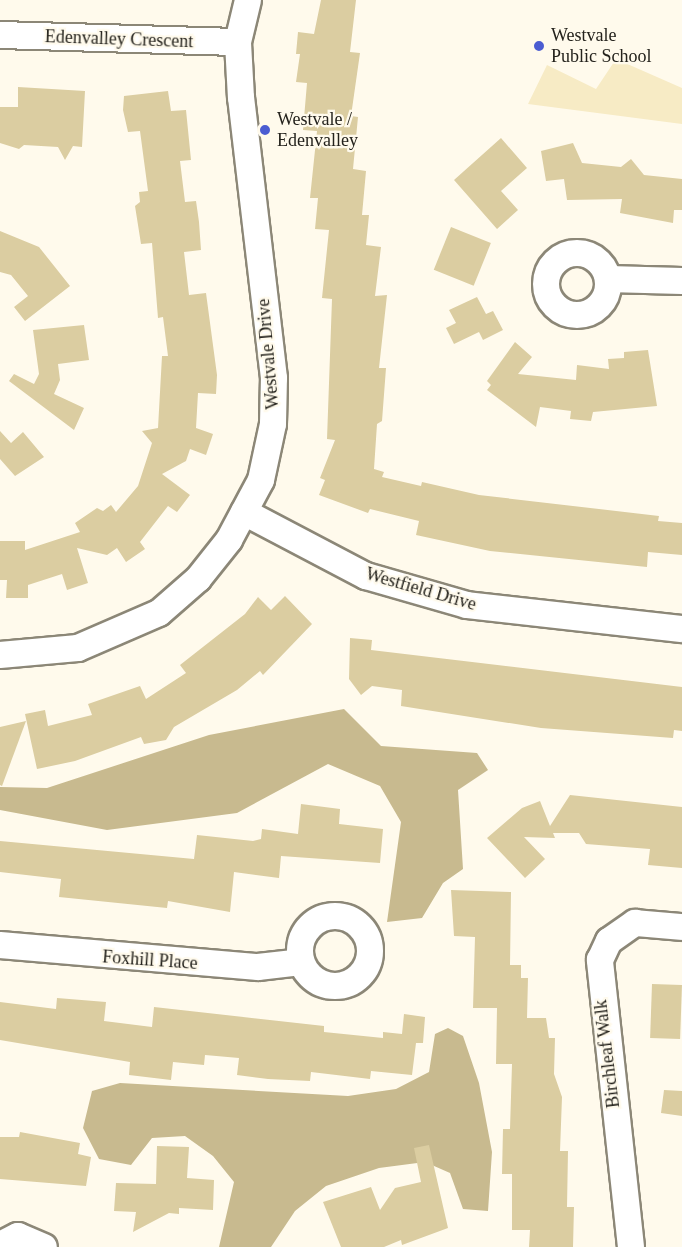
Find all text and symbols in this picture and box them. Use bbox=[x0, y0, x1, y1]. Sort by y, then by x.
place label: Westvale Public School bbox=[551, 25, 652, 68]
street label: Edenvalley Crescent bbox=[44, 26, 194, 52]
marker: Westvale Public School bbox=[532, 39, 546, 53]
place label: Westvale / Edenvalley bbox=[277, 109, 358, 152]
marker: Westvale / Edenvalley bbox=[258, 123, 272, 137]
street label: Westvale Drive bbox=[252, 298, 284, 410]
street label: Westfield Drive bbox=[363, 563, 479, 615]
street label: Foxhill Place bbox=[102, 946, 198, 974]
street label: Birchleaf Walk bbox=[590, 999, 624, 1109]

